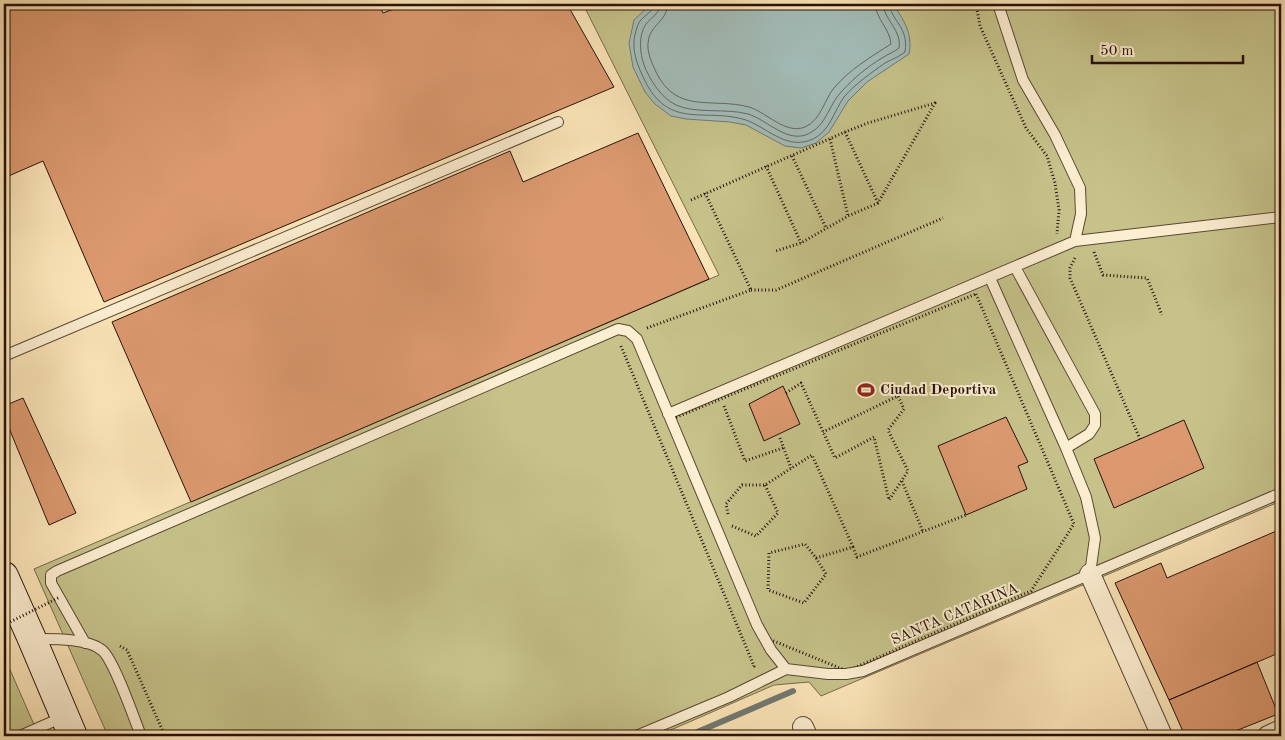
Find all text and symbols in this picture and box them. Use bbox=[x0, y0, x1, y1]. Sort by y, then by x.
scale bar bbox=[1092, 32, 1244, 64]
text: 50 m bbox=[1100, 44, 1134, 59]
sports icon: Ciudad Deportiva bbox=[856, 380, 876, 400]
place label: Ciudad Deportiva bbox=[880, 383, 997, 398]
street label: SANTA CATARINA bbox=[889, 581, 1021, 649]

